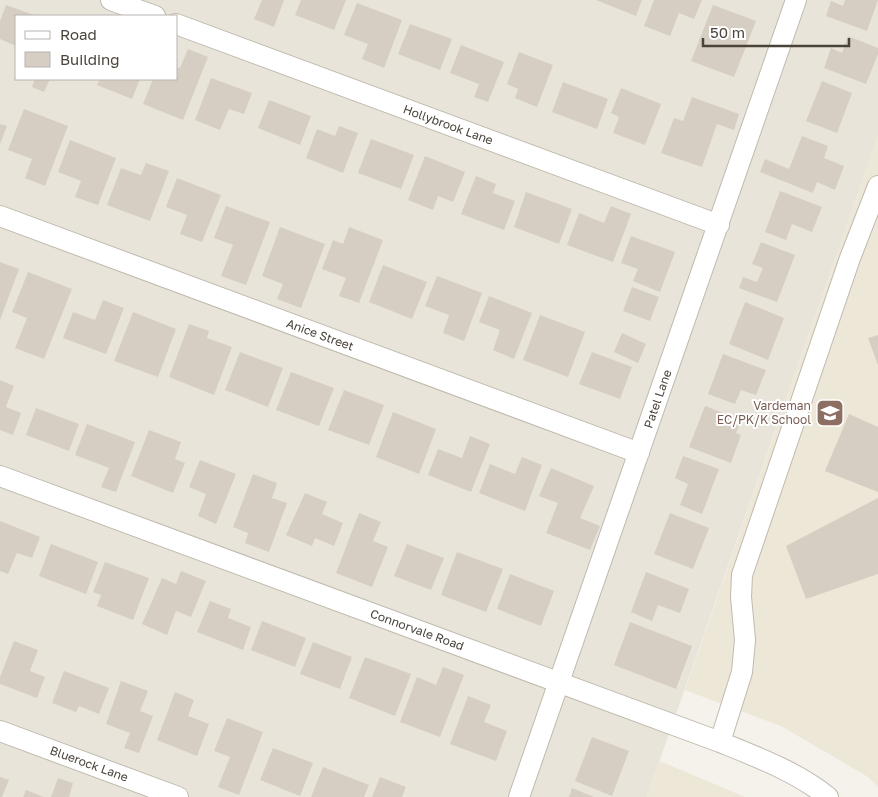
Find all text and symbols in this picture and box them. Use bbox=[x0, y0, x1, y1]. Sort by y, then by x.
legend bbox=[15, 15, 178, 80]
scale bar bbox=[703, 15, 849, 47]
text: 50 m bbox=[710, 23, 745, 41]
text: Road bbox=[60, 25, 97, 43]
text: Building bbox=[60, 50, 120, 68]
street label: Hollybrook Lane bbox=[401, 101, 495, 148]
street label: Anice Street bbox=[284, 315, 356, 354]
street label: Patel Lane bbox=[640, 367, 675, 430]
place label: Vardeman EC/PK/K School bbox=[717, 398, 811, 427]
school or university icon: Vardeman EC/PK/K School bbox=[815, 398, 845, 428]
street label: Connorvale Road bbox=[368, 606, 466, 653]
street label: Bluerock Lane bbox=[48, 742, 130, 785]

